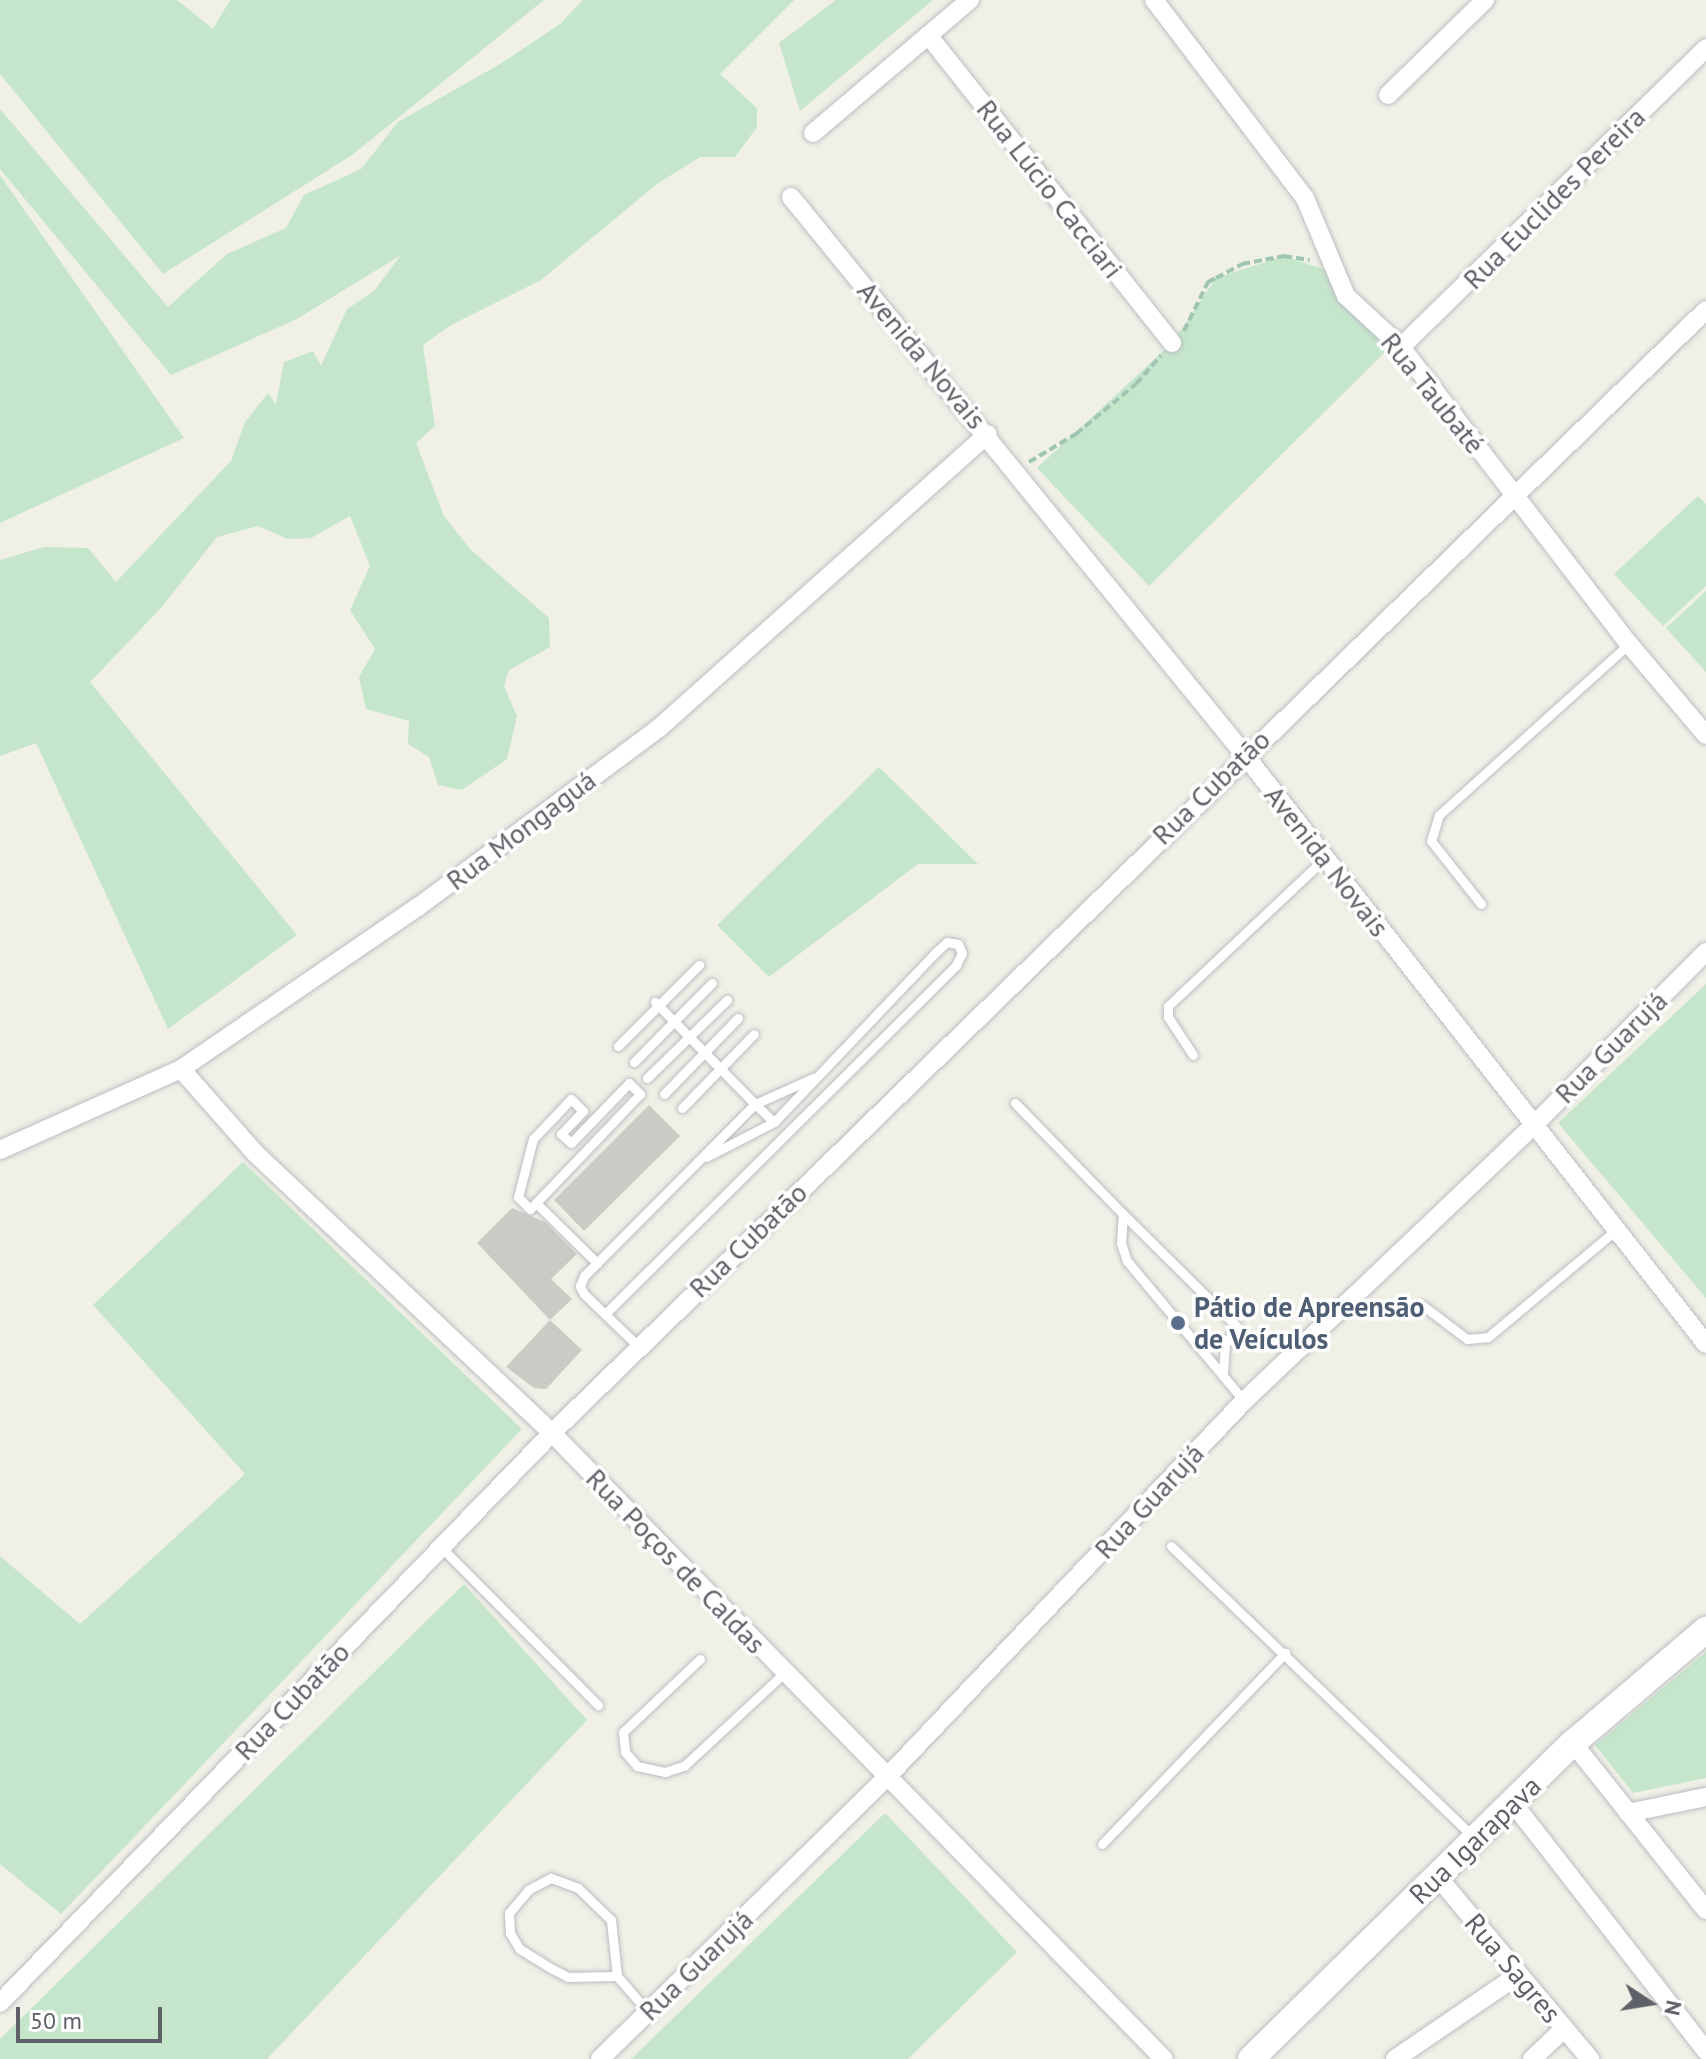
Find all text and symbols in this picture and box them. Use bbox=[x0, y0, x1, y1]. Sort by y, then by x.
street label: Rua Lúcio Cacciari bbox=[970, 93, 1130, 285]
street label: Rua Euclides Pereira bbox=[1456, 100, 1652, 296]
street label: Avenida Novais bbox=[851, 274, 993, 436]
street label: Rua Taubaté bbox=[1374, 325, 1492, 461]
street label: Rua Cubatão bbox=[1145, 723, 1277, 851]
street label: Rua Mongaguá bbox=[440, 763, 602, 897]
street label: Avenida Novais bbox=[1258, 779, 1396, 943]
street label: Rua Guarujá bbox=[1548, 984, 1674, 1110]
street label: Rua Cubatão bbox=[682, 1176, 814, 1304]
place label: Pátio de Apreensão de Veículos bbox=[1194, 1290, 1426, 1356]
marker: Pátio de Apreensão de Veículos bbox=[1169, 1314, 1187, 1332]
street label: Rua Guarujá bbox=[1087, 1437, 1211, 1565]
street label: Rua Poços de Caldas bbox=[579, 1462, 773, 1660]
street label: Rua Cubatão bbox=[228, 1635, 356, 1767]
street label: Rua Igarapava bbox=[1402, 1769, 1548, 1911]
street label: Rua Guarujá bbox=[632, 1903, 760, 2027]
street label: Rua Sagres bbox=[1458, 1907, 1568, 2029]
north arrow bbox=[1610, 1963, 1690, 2043]
scale bar bbox=[20, 1991, 166, 2041]
text: N bbox=[1658, 1998, 1689, 2018]
text: 50 m bbox=[30, 2005, 82, 2036]

